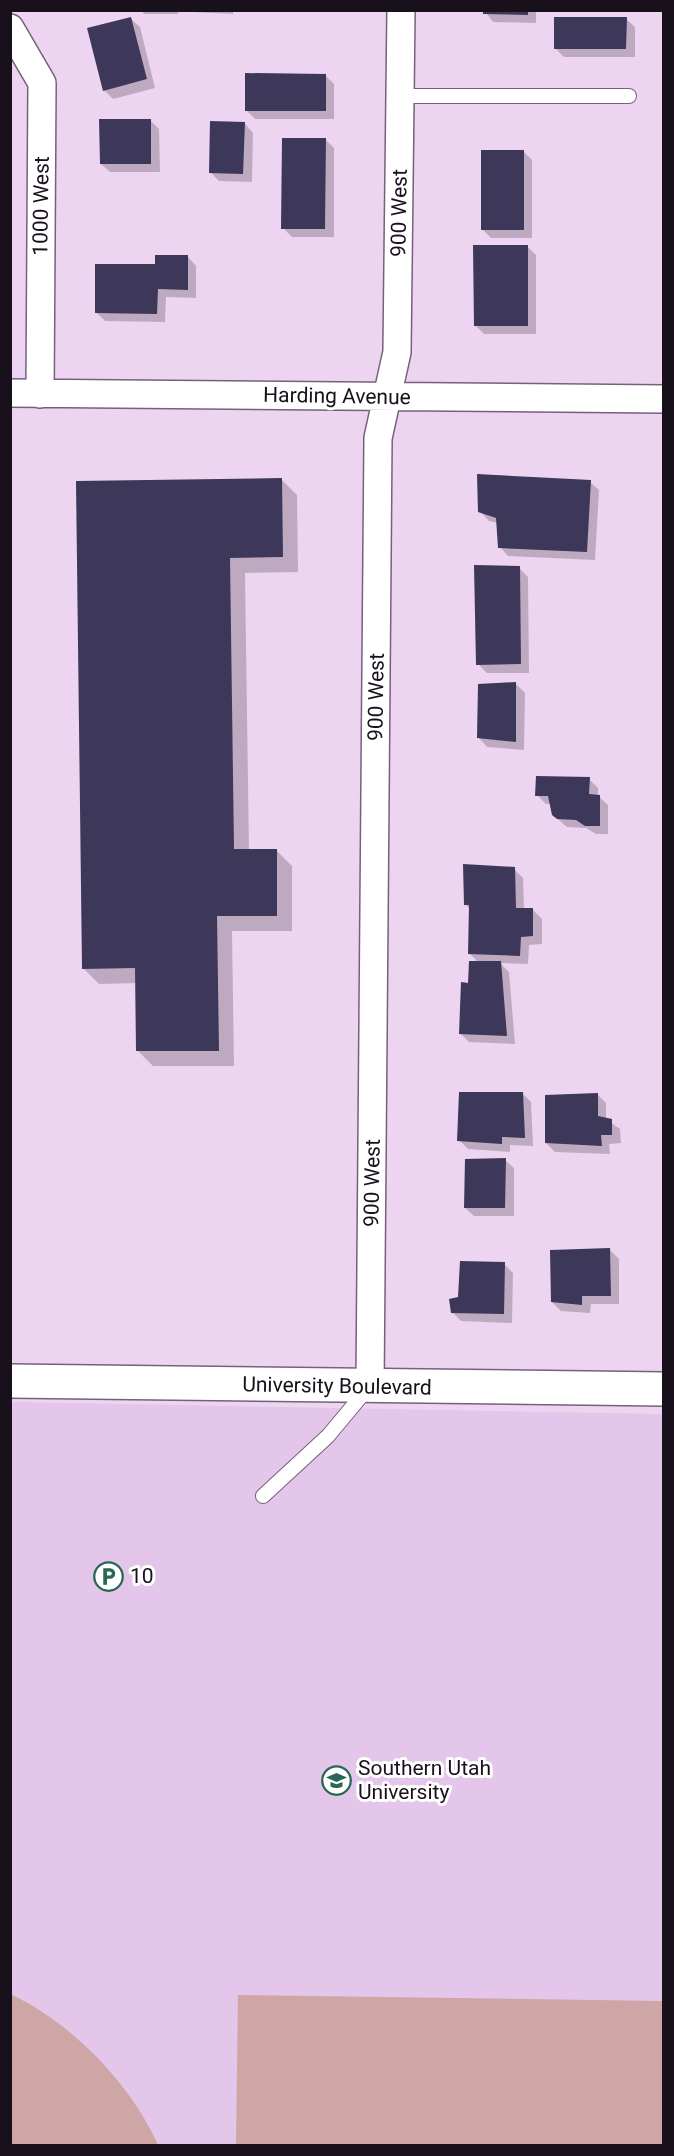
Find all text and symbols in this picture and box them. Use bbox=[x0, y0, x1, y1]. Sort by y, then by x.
street label: 1000 West bbox=[28, 156, 54, 256]
street label: 900 West bbox=[386, 169, 412, 257]
street label: Harding Avenue bbox=[263, 383, 411, 409]
street label: 900 West bbox=[363, 653, 389, 741]
street label: 900 West bbox=[359, 1139, 385, 1227]
street label: University Boulevard bbox=[242, 1372, 432, 1400]
parking icon: 10 bbox=[93, 1560, 125, 1592]
place label: 10 bbox=[130, 1564, 154, 1588]
place label: Southern Utah University bbox=[358, 1756, 491, 1804]
school or university icon: Southern Utah University bbox=[321, 1764, 353, 1796]

